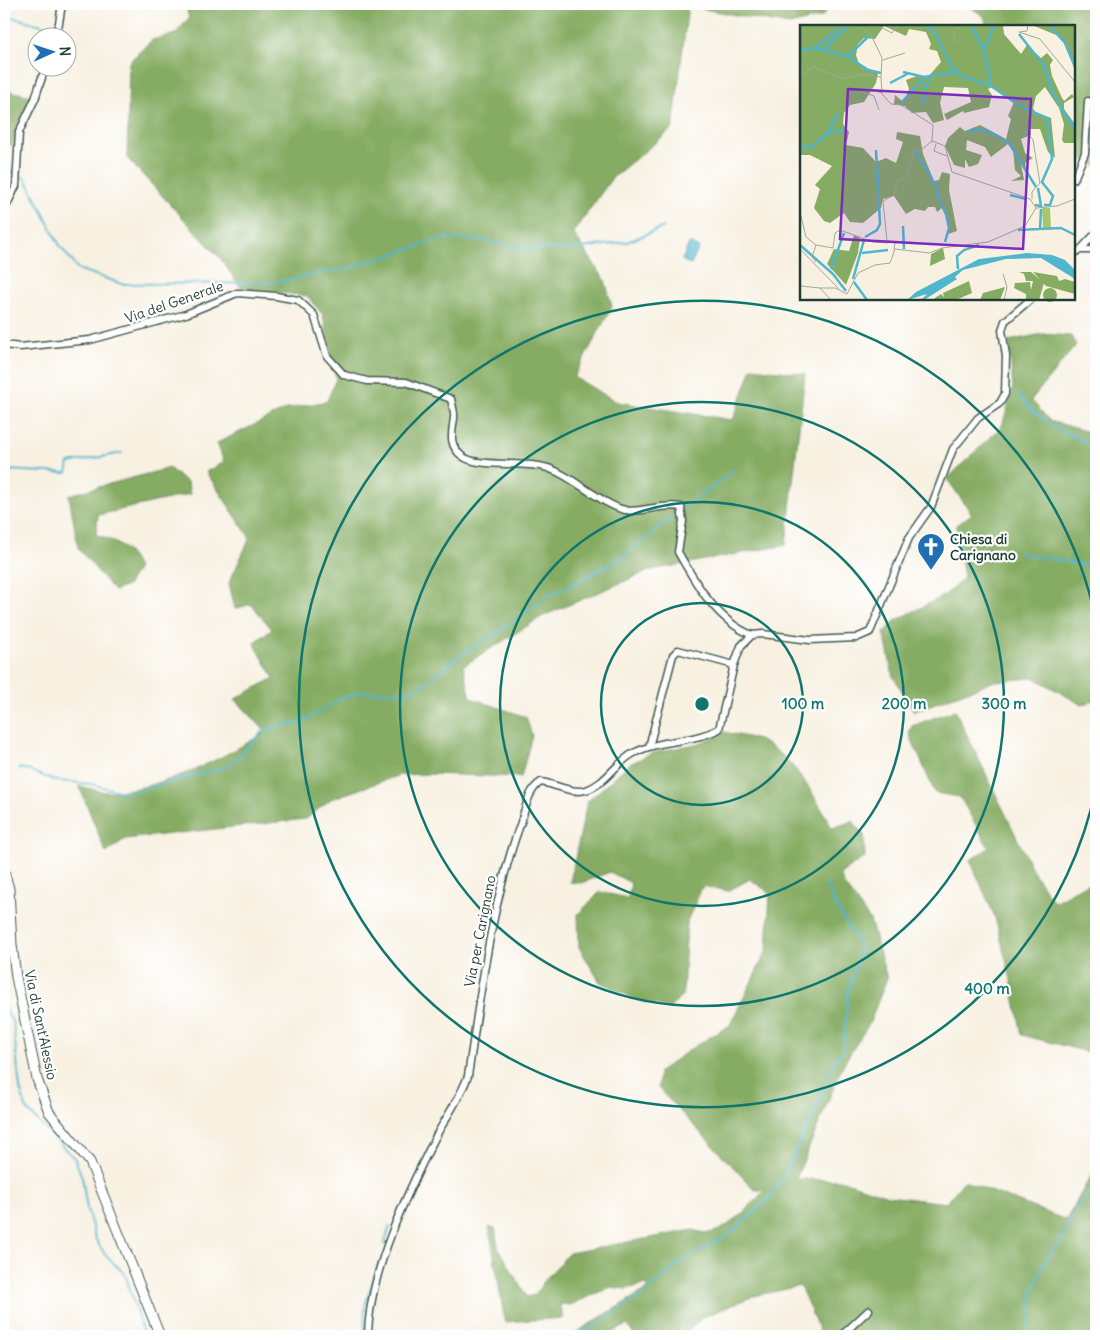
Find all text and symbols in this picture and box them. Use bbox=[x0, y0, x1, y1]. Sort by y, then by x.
inset map bbox=[800, 25, 1075, 300]
north arrow bbox=[28, 28, 78, 78]
text: N bbox=[56, 46, 74, 57]
street label: Via del Generale bbox=[122, 277, 226, 327]
place label: Chiesa di Carignano bbox=[950, 530, 1016, 564]
church icon: Chiesa di Carignano bbox=[916, 532, 946, 571]
text: 100 m bbox=[782, 694, 824, 713]
text: 200 m bbox=[882, 694, 926, 713]
text: 300 m bbox=[982, 694, 1027, 713]
centre of rings bbox=[693, 695, 711, 713]
street label: Via per Carignano bbox=[460, 873, 500, 988]
street label: Via di Sant'Alessio bbox=[21, 968, 61, 1082]
text: 400 m bbox=[964, 979, 1010, 998]

